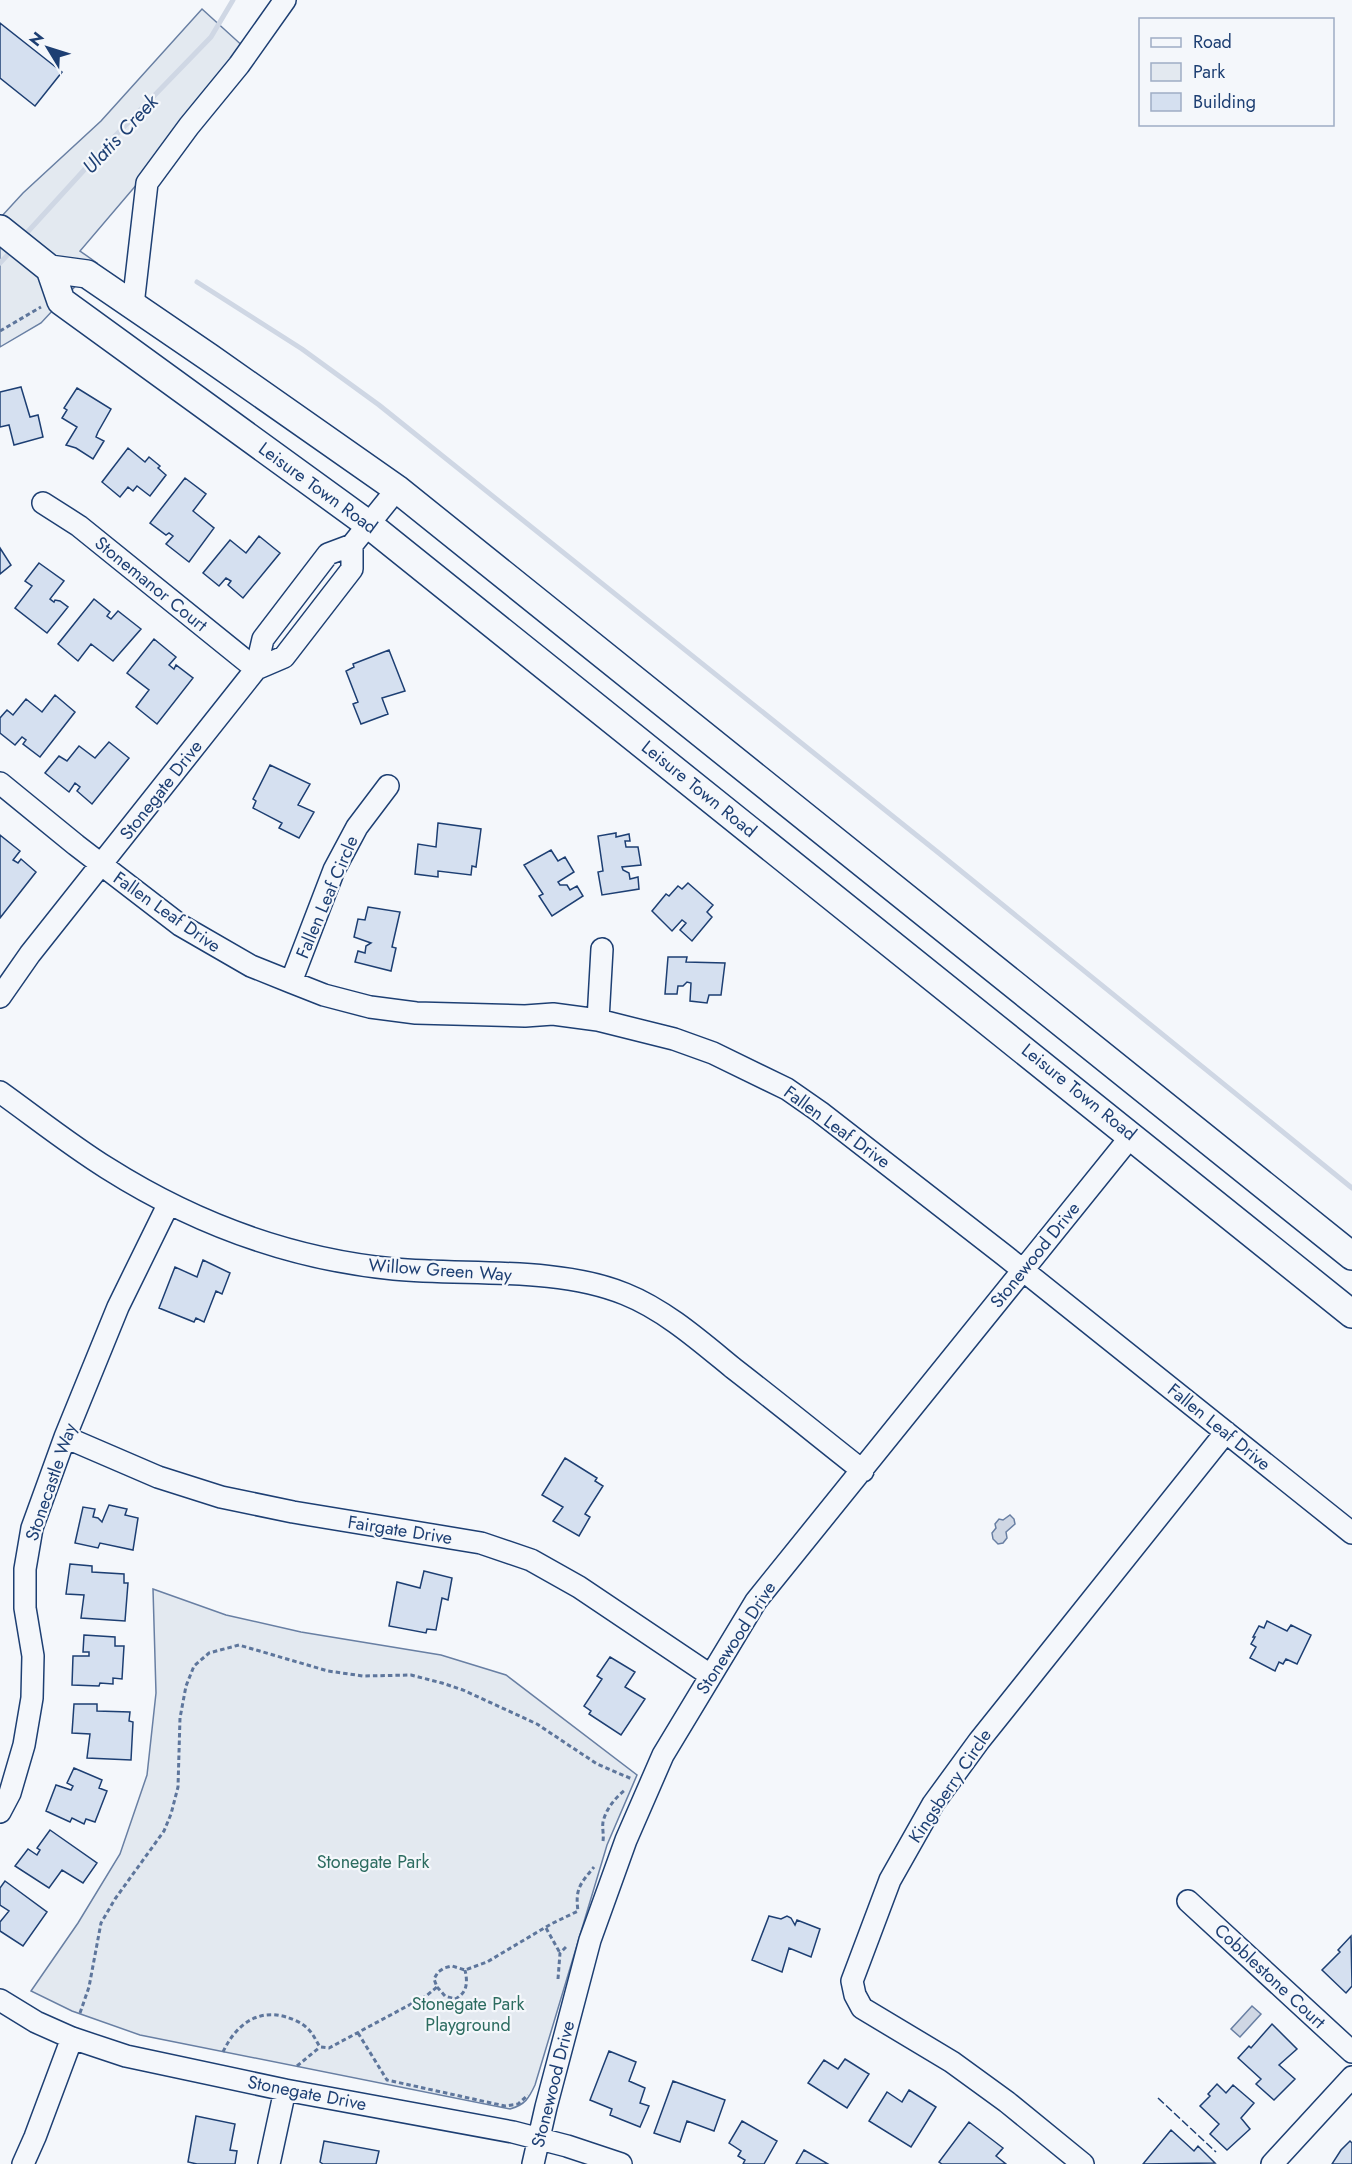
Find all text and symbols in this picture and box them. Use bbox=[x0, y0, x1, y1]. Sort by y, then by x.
north arrow bbox=[18, 18, 78, 78]
legend bbox=[1139, 18, 1334, 126]
text: N bbox=[24, 27, 50, 51]
text: Road bbox=[1193, 29, 1232, 55]
text: Park bbox=[1193, 59, 1225, 85]
water label: Ulatis Creek bbox=[76, 87, 166, 181]
text: Building bbox=[1193, 89, 1256, 115]
street label: Leisure Town Road bbox=[253, 436, 383, 540]
street label: Stonemanor Court bbox=[89, 530, 213, 638]
street label: Stonegate Drive bbox=[114, 734, 208, 846]
street label: Leisure Town Road bbox=[636, 734, 762, 844]
street label: Fallen Leaf Circle bbox=[289, 832, 365, 962]
street label: Fallen Leaf Drive bbox=[108, 865, 226, 959]
street label: Leisure Town Road bbox=[1016, 1037, 1142, 1147]
street label: Fallen Leaf Drive bbox=[778, 1079, 896, 1175]
street label: Stonewood Drive bbox=[984, 1196, 1086, 1314]
street label: Willow Green Way bbox=[367, 1252, 513, 1288]
street label: Fallen Leaf Drive bbox=[1162, 1377, 1276, 1477]
street label: Stonecastle Way bbox=[19, 1420, 83, 1544]
street label: Fairgate Drive bbox=[346, 1509, 454, 1551]
street label: Stonewood Drive bbox=[690, 1577, 782, 1699]
street label: Kingsberry Circle bbox=[902, 1724, 998, 1848]
park label: Stonegate Park bbox=[317, 1849, 429, 1875]
street label: Cobblestone Court bbox=[1209, 1917, 1332, 2035]
park label: Stonegate Park Playground bbox=[412, 1991, 524, 2038]
street label: Stonewood Drive bbox=[525, 2018, 581, 2150]
street label: Stonegate Drive bbox=[245, 2069, 369, 2117]

